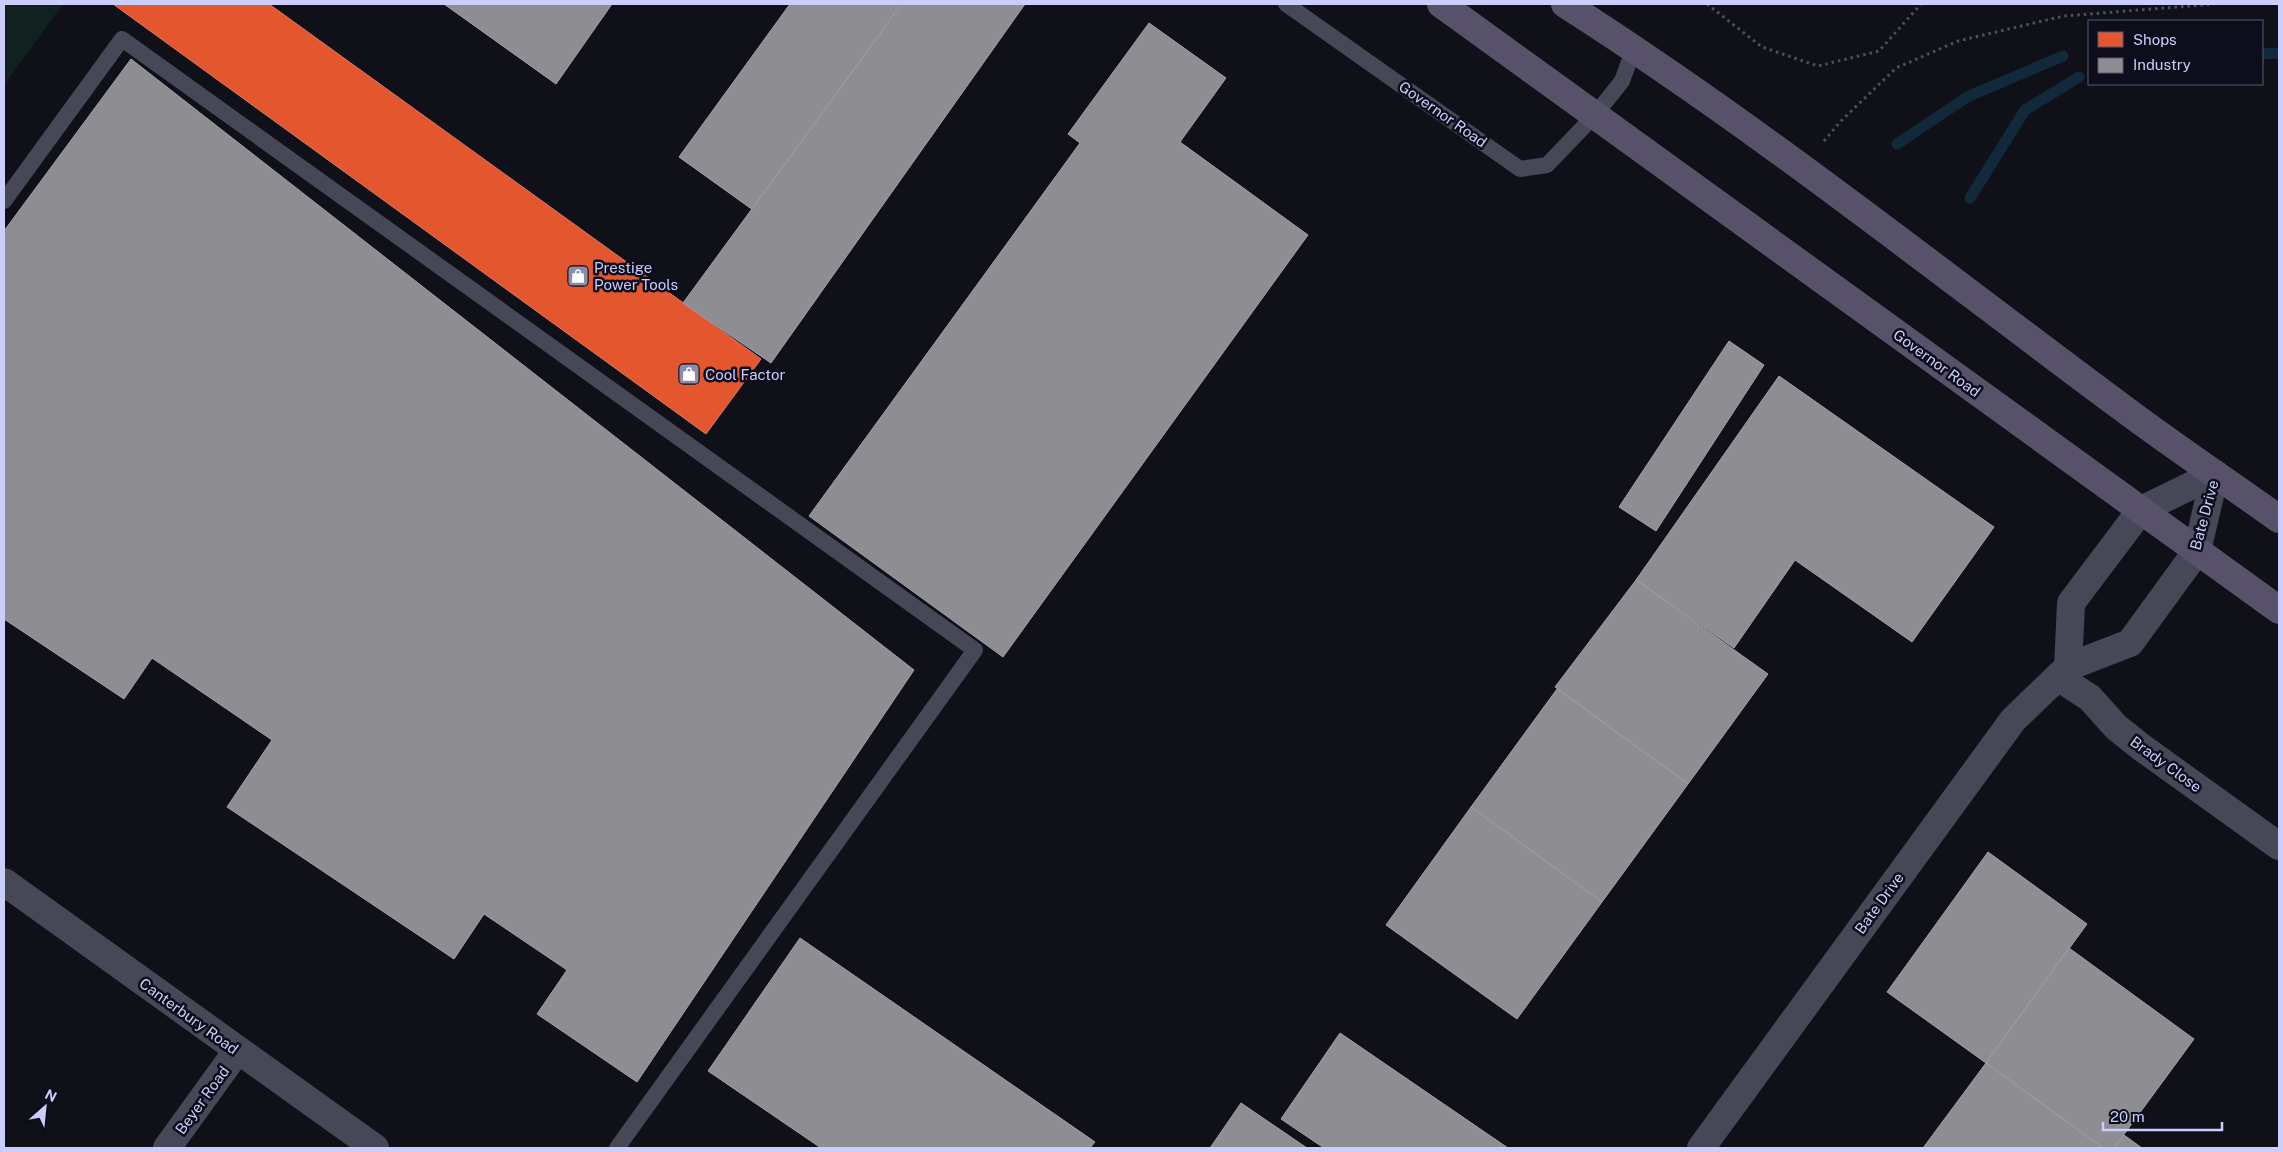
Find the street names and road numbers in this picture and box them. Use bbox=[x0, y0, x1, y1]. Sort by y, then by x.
street label: Governor Road bbox=[1396, 77, 1490, 151]
street label: Governor Road bbox=[1890, 326, 1984, 400]
street label: Bate Drive bbox=[2187, 478, 2221, 552]
street label: Brady Close bbox=[2127, 733, 2205, 795]
street label: Bate Drive bbox=[1851, 869, 1907, 937]
street label: Canterbury Road bbox=[136, 975, 242, 1057]
street label: Beyer Road bbox=[172, 1063, 232, 1137]

